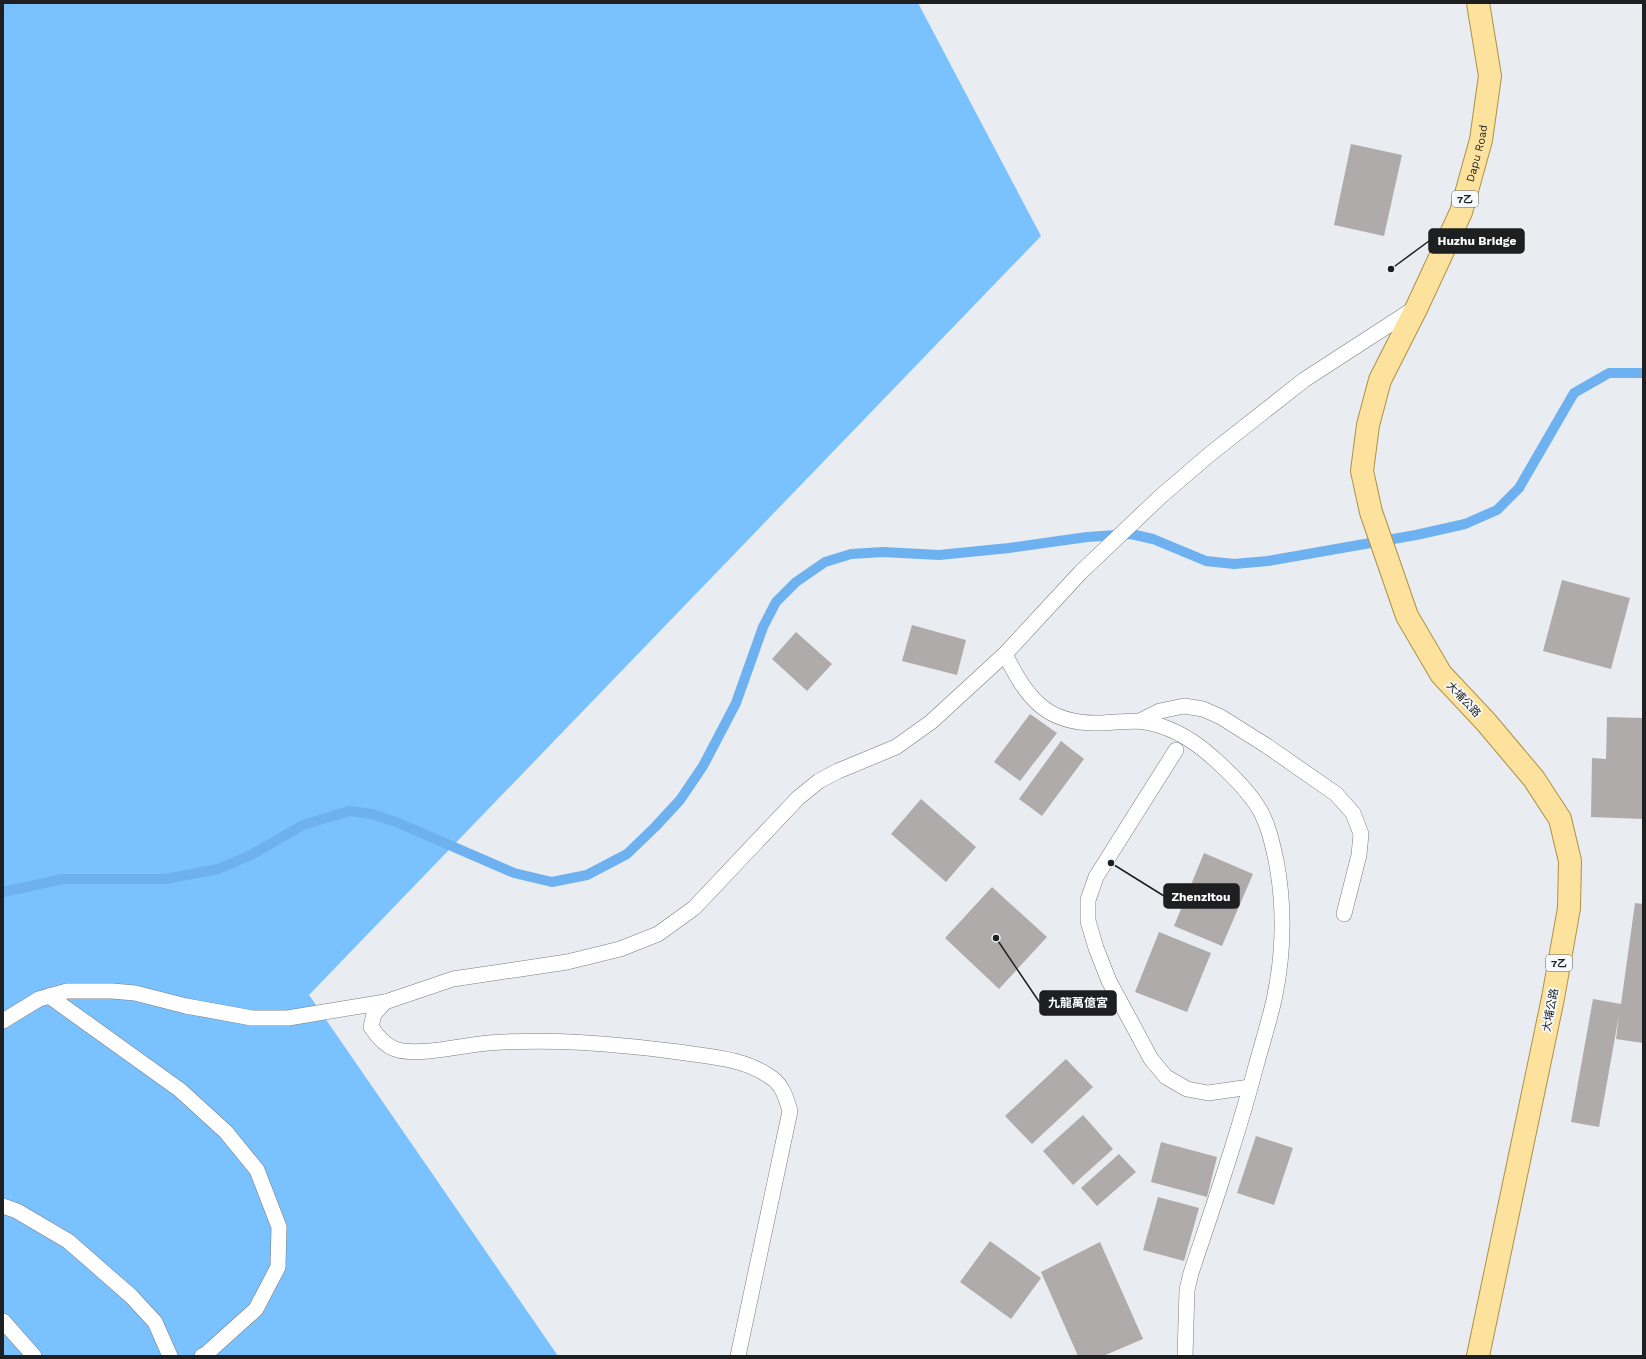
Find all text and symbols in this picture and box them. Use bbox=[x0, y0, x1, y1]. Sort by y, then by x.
street label: Dapu Road bbox=[1464, 124, 1490, 183]
road number: 7乙 bbox=[1452, 191, 1478, 207]
callout: Huzhu Bridge bbox=[1429, 229, 1524, 253]
text: Huzhu Bridge bbox=[1438, 234, 1516, 248]
street label: 大埔公路 bbox=[1444, 679, 1483, 720]
callout: Zhenzitou bbox=[1164, 884, 1239, 908]
text: Zhenzitou bbox=[1172, 890, 1230, 904]
road number: 7乙 bbox=[1546, 955, 1572, 971]
street label: 大埔公路 bbox=[1540, 987, 1561, 1033]
callout: 九龍萬億宮 bbox=[1040, 991, 1116, 1015]
text: 九龍萬億宮 bbox=[1048, 996, 1108, 1010]

